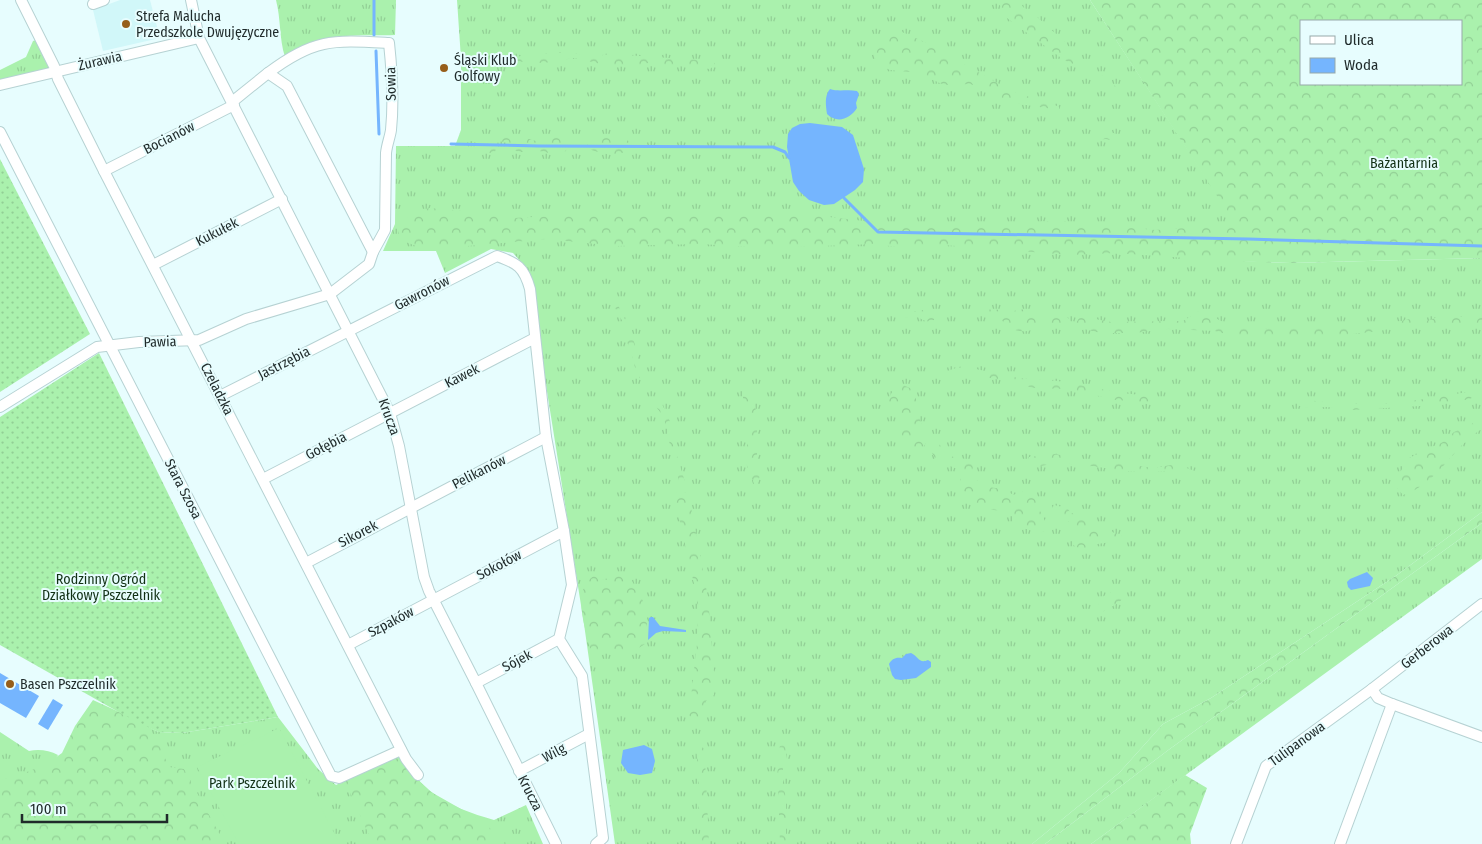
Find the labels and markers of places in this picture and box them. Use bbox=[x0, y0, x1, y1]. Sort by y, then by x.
place label: Strefa Malucha Przedszkole Dwujęzyczne bbox=[136, 8, 279, 41]
marker: Strefa Malucha Przedszkole Dwujęzyczne bbox=[120, 18, 132, 30]
place label: Śląski Klub Golfowy bbox=[454, 51, 517, 85]
marker: Śląski Klub Golfowy bbox=[438, 62, 450, 74]
place label: Basen Pszczelnik bbox=[20, 676, 116, 693]
marker: Basen Pszczelnik bbox=[4, 678, 16, 690]

